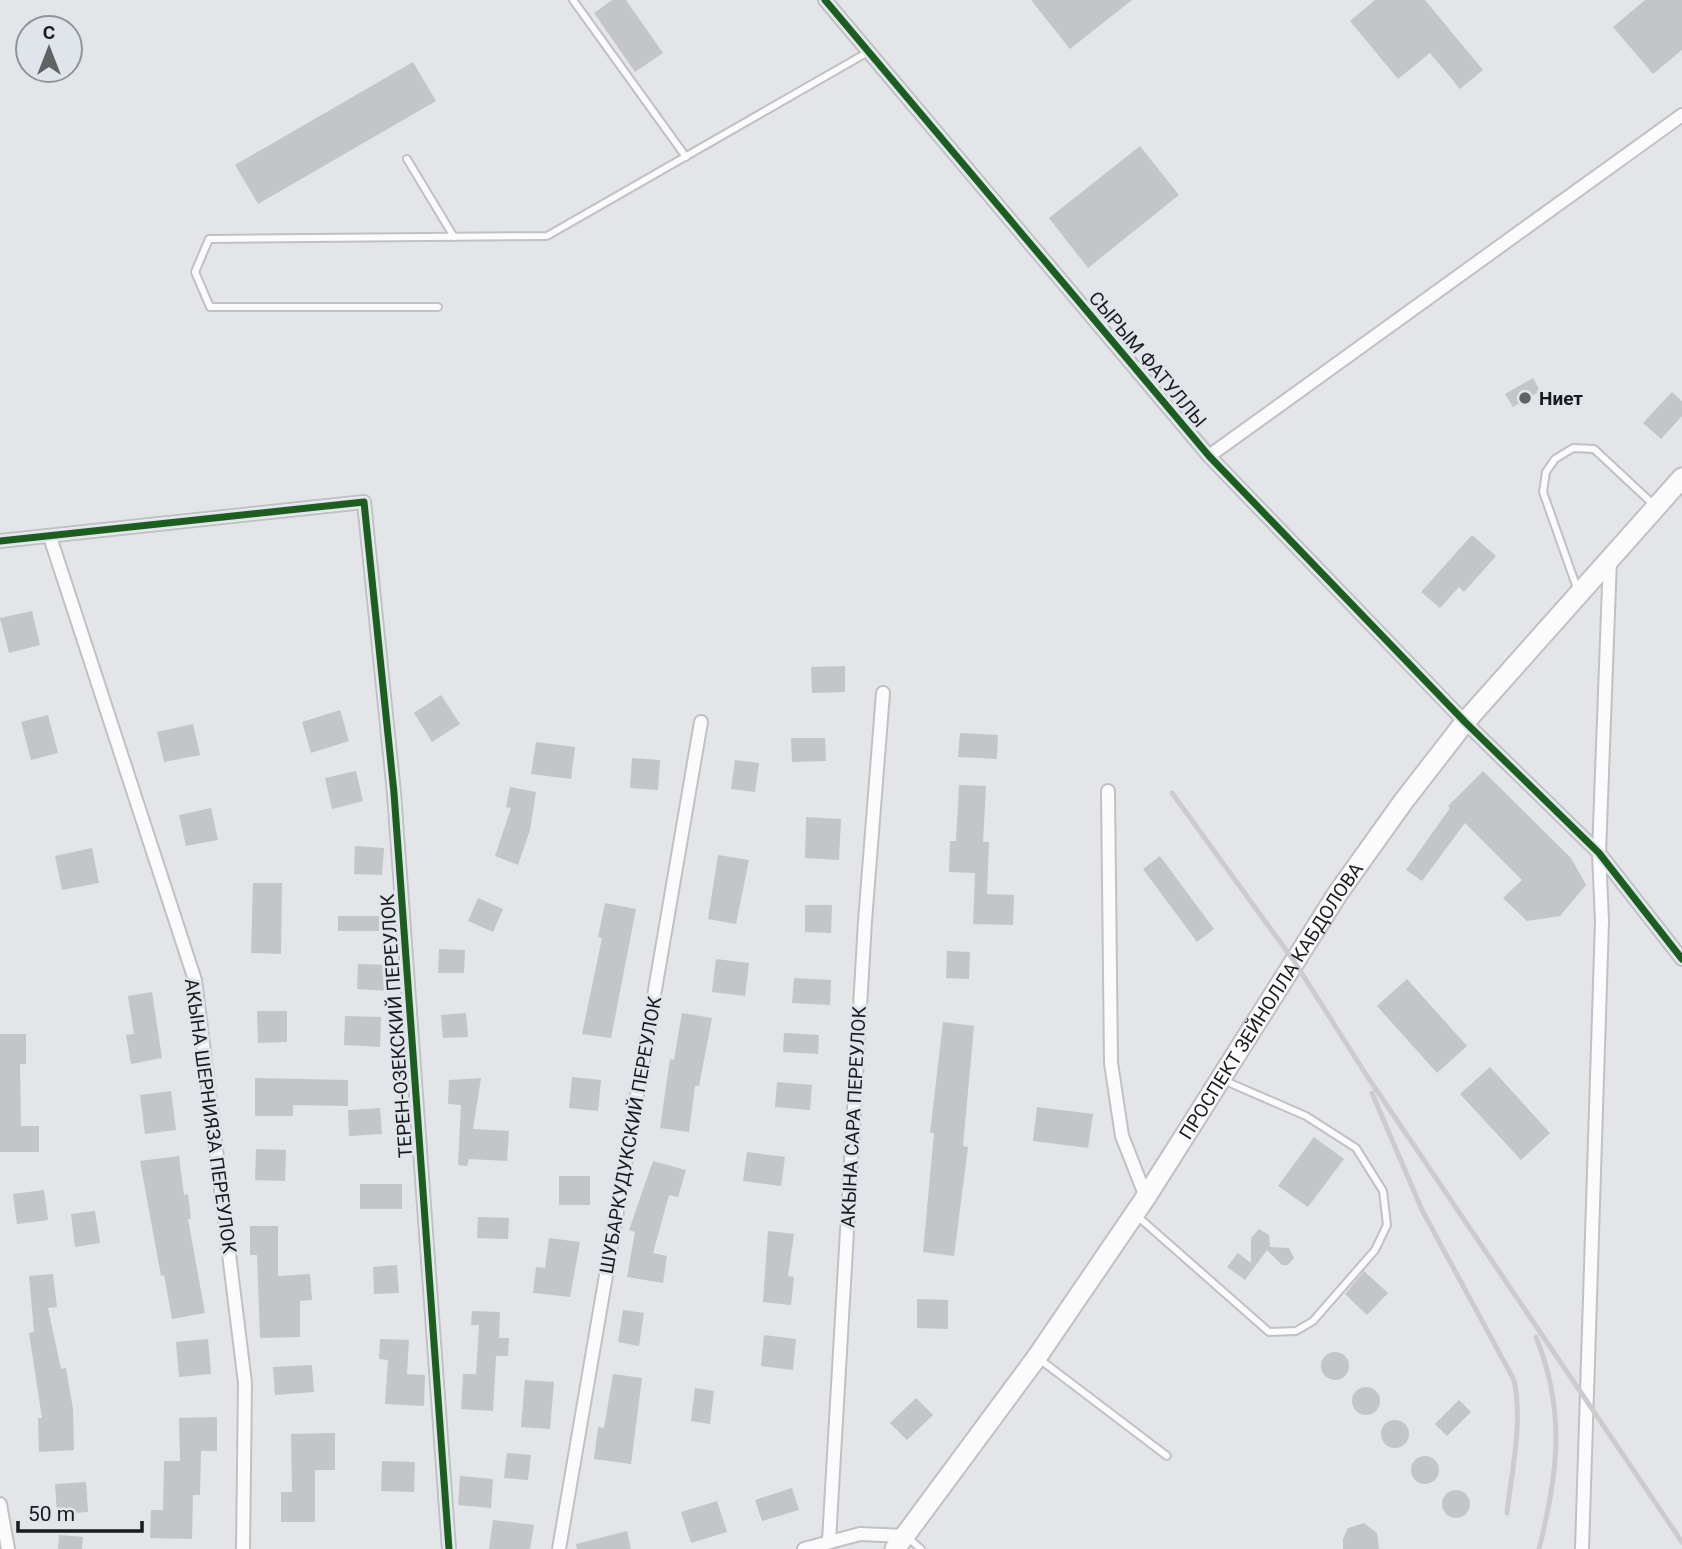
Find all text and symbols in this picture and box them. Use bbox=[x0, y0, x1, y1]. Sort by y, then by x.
north arrow bbox=[14, 14, 84, 84]
text: С bbox=[43, 21, 55, 44]
street label: СЫРЫМ ФАТУЛЛЫ bbox=[1084, 287, 1211, 432]
place label: Ниет bbox=[1539, 387, 1583, 410]
marker: Ниет bbox=[1517, 390, 1533, 406]
street label: ПРОСПЕКТ ЗЕЙНОЛЛА КАБДОЛОВА bbox=[1174, 858, 1368, 1144]
street label: ТЕРЕН-ОЗЕКСКИЙ ПЕРЕУЛОК bbox=[376, 892, 417, 1159]
street label: АКЫНА ШЕРНИЯЗА ПЕРЕУЛОК bbox=[180, 977, 241, 1256]
street label: ШУБАРКУДУКСКИЙ ПЕРЕУЛОК bbox=[595, 994, 666, 1276]
street label: АКЫНА САРА ПЕРЕУЛОК bbox=[836, 1005, 871, 1228]
scale bar bbox=[18, 1490, 142, 1534]
text: 50 m bbox=[28, 1502, 75, 1526]

